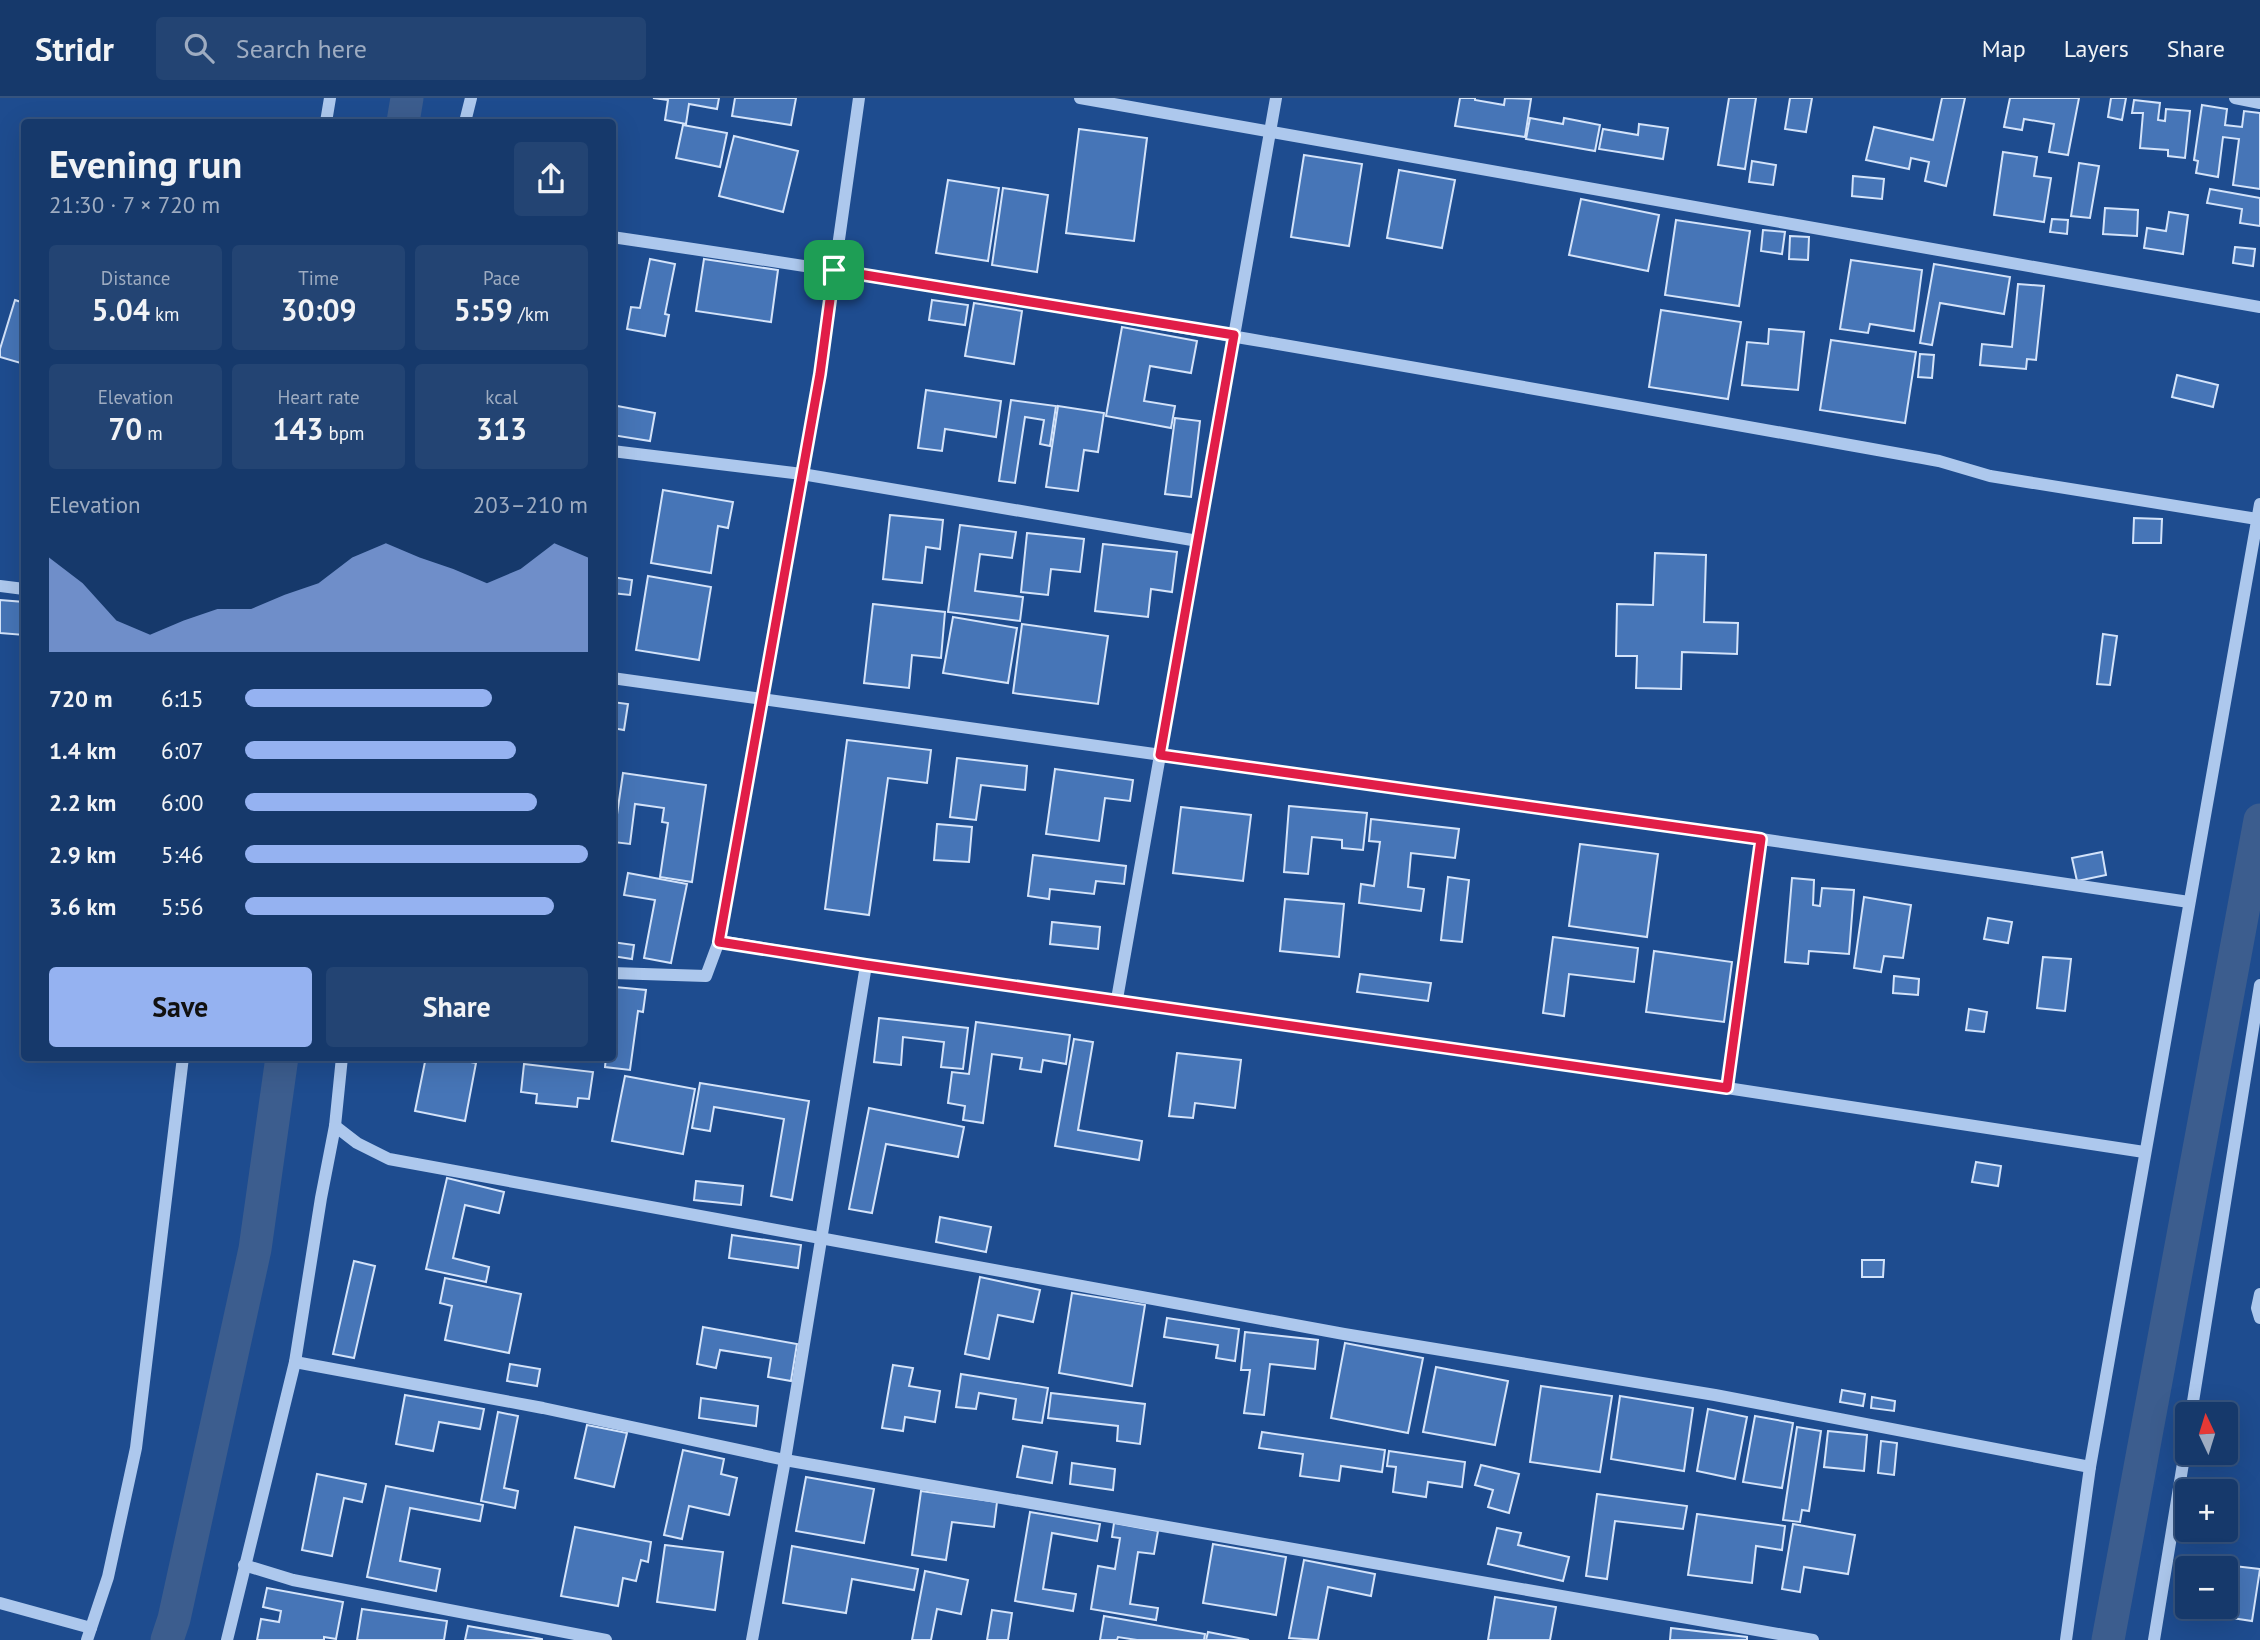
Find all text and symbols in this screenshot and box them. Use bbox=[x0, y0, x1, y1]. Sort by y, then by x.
search box bbox=[156, 17, 646, 80]
text: Stridr bbox=[35, 27, 114, 70]
icon: search bbox=[180, 29, 218, 67]
text: Search here bbox=[236, 32, 367, 65]
text: Map bbox=[1982, 33, 2026, 64]
text: Layers bbox=[2064, 33, 2129, 64]
text: Share bbox=[2167, 33, 2225, 64]
text: Evening run bbox=[49, 139, 242, 188]
button: share bbox=[514, 142, 588, 216]
text: 21:30 · 7 × 720 m bbox=[49, 190, 220, 219]
pin bbox=[804, 240, 864, 300]
icon: arrive bbox=[815, 251, 853, 289]
text: Distance bbox=[101, 266, 170, 290]
text: Time bbox=[298, 266, 339, 290]
text: Pace bbox=[483, 266, 520, 290]
text: 5.04 bbox=[91, 290, 150, 329]
text: 30:09 bbox=[280, 290, 357, 329]
text: 5:59 bbox=[454, 290, 513, 329]
text: km bbox=[150, 302, 180, 326]
text: /km bbox=[513, 302, 549, 326]
text: Elevation bbox=[98, 385, 173, 409]
text: Heart rate bbox=[277, 385, 360, 409]
text: kcal bbox=[485, 385, 518, 409]
text: 70 bbox=[108, 409, 142, 448]
text: 143 bbox=[272, 409, 323, 448]
text: 313 bbox=[476, 409, 527, 448]
text: m bbox=[142, 421, 163, 445]
text: bpm bbox=[323, 421, 365, 445]
text: Elevation bbox=[49, 490, 141, 519]
text: 203–210 m bbox=[473, 490, 588, 519]
text: 720 m bbox=[49, 684, 112, 713]
text: 6:15 bbox=[161, 684, 204, 713]
text: 1.4 km bbox=[49, 736, 116, 765]
text: 6:07 bbox=[161, 736, 204, 765]
text: 2.2 km bbox=[49, 788, 116, 817]
text: 6:00 bbox=[161, 788, 204, 817]
text: 2.9 km bbox=[49, 840, 116, 869]
text: 5:46 bbox=[161, 840, 204, 869]
text: 3.6 km bbox=[49, 892, 116, 921]
text: 5:56 bbox=[161, 892, 204, 921]
button: Save bbox=[49, 967, 312, 1047]
button: Share bbox=[326, 967, 588, 1047]
north arrow bbox=[2175, 1402, 2238, 1465]
map controls bbox=[2175, 1402, 2238, 1619]
button: + bbox=[2175, 1479, 2238, 1542]
button: − bbox=[2175, 1556, 2238, 1619]

